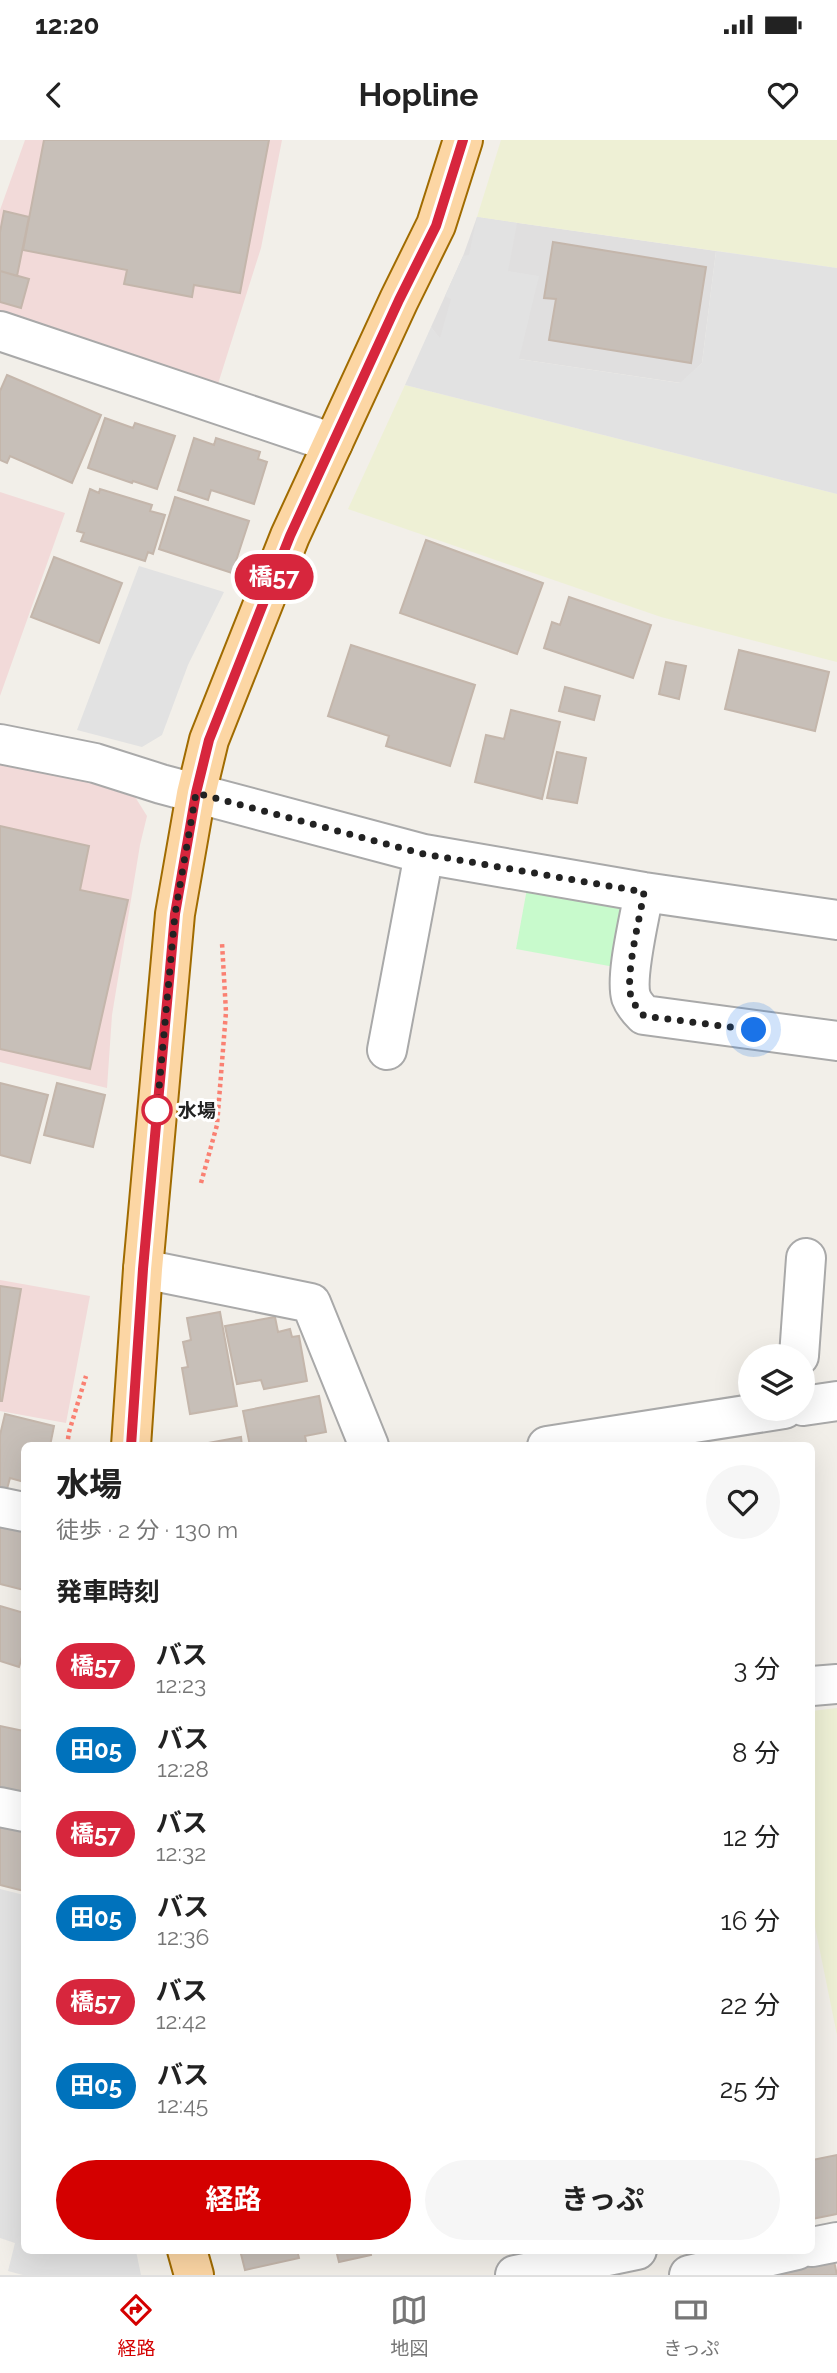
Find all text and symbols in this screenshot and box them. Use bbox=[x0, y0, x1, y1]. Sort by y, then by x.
text: 12:20 bbox=[35, 10, 100, 40]
icon: back bbox=[35, 76, 73, 114]
text: Hopline bbox=[358, 76, 479, 113]
icon: heart bbox=[764, 76, 802, 114]
line badge: 橋57 bbox=[234, 554, 314, 600]
text: 橋57 bbox=[249, 562, 299, 591]
your location bbox=[736, 1012, 771, 1047]
marker: 水場 bbox=[142, 1095, 172, 1125]
place label: 水場 bbox=[178, 1099, 216, 1121]
map controls bbox=[738, 1344, 815, 1421]
button: layers bbox=[738, 1344, 815, 1421]
text: 水場 bbox=[56, 1465, 122, 1504]
button: heart bbox=[706, 1465, 780, 1539]
text: 徒歩 · 2 分 · 130 m bbox=[56, 1516, 238, 1543]
text: 発車時刻 bbox=[56, 1577, 160, 1607]
text: バス bbox=[156, 1640, 208, 1670]
text: 橋57 bbox=[70, 1651, 121, 1680]
text: 3 分 bbox=[733, 1654, 780, 1684]
text: 12:23 bbox=[156, 1671, 206, 1698]
text: バス bbox=[157, 1724, 209, 1754]
text: 田05 bbox=[70, 1735, 122, 1764]
text: 8 分 bbox=[732, 1738, 780, 1768]
text: 12:28 bbox=[157, 1755, 209, 1782]
text: バス bbox=[156, 1808, 208, 1838]
text: 橋57 bbox=[70, 1819, 121, 1848]
text: 12 分 bbox=[723, 1822, 780, 1852]
text: 12:32 bbox=[156, 1839, 206, 1866]
text: バス bbox=[157, 1892, 209, 1922]
text: 田05 bbox=[70, 1903, 122, 1932]
text: 16 分 bbox=[721, 1906, 780, 1936]
text: 12:36 bbox=[157, 1923, 209, 1950]
text: バス bbox=[156, 1976, 208, 2006]
text: 橋57 bbox=[70, 1987, 121, 2016]
text: 22 分 bbox=[720, 1990, 780, 2020]
text: 12:42 bbox=[156, 2007, 206, 2034]
text: バス bbox=[157, 2060, 209, 2090]
text: 田05 bbox=[70, 2071, 122, 2100]
text: 25 分 bbox=[720, 2074, 780, 2104]
text: 12:45 bbox=[157, 2091, 208, 2118]
button: 経路 bbox=[56, 2160, 411, 2240]
button: きっぷ bbox=[425, 2160, 780, 2240]
tab: 経路 bbox=[117, 2291, 155, 2360]
tab: 地図 bbox=[390, 2291, 428, 2360]
tab: きっぷ bbox=[663, 2291, 720, 2360]

